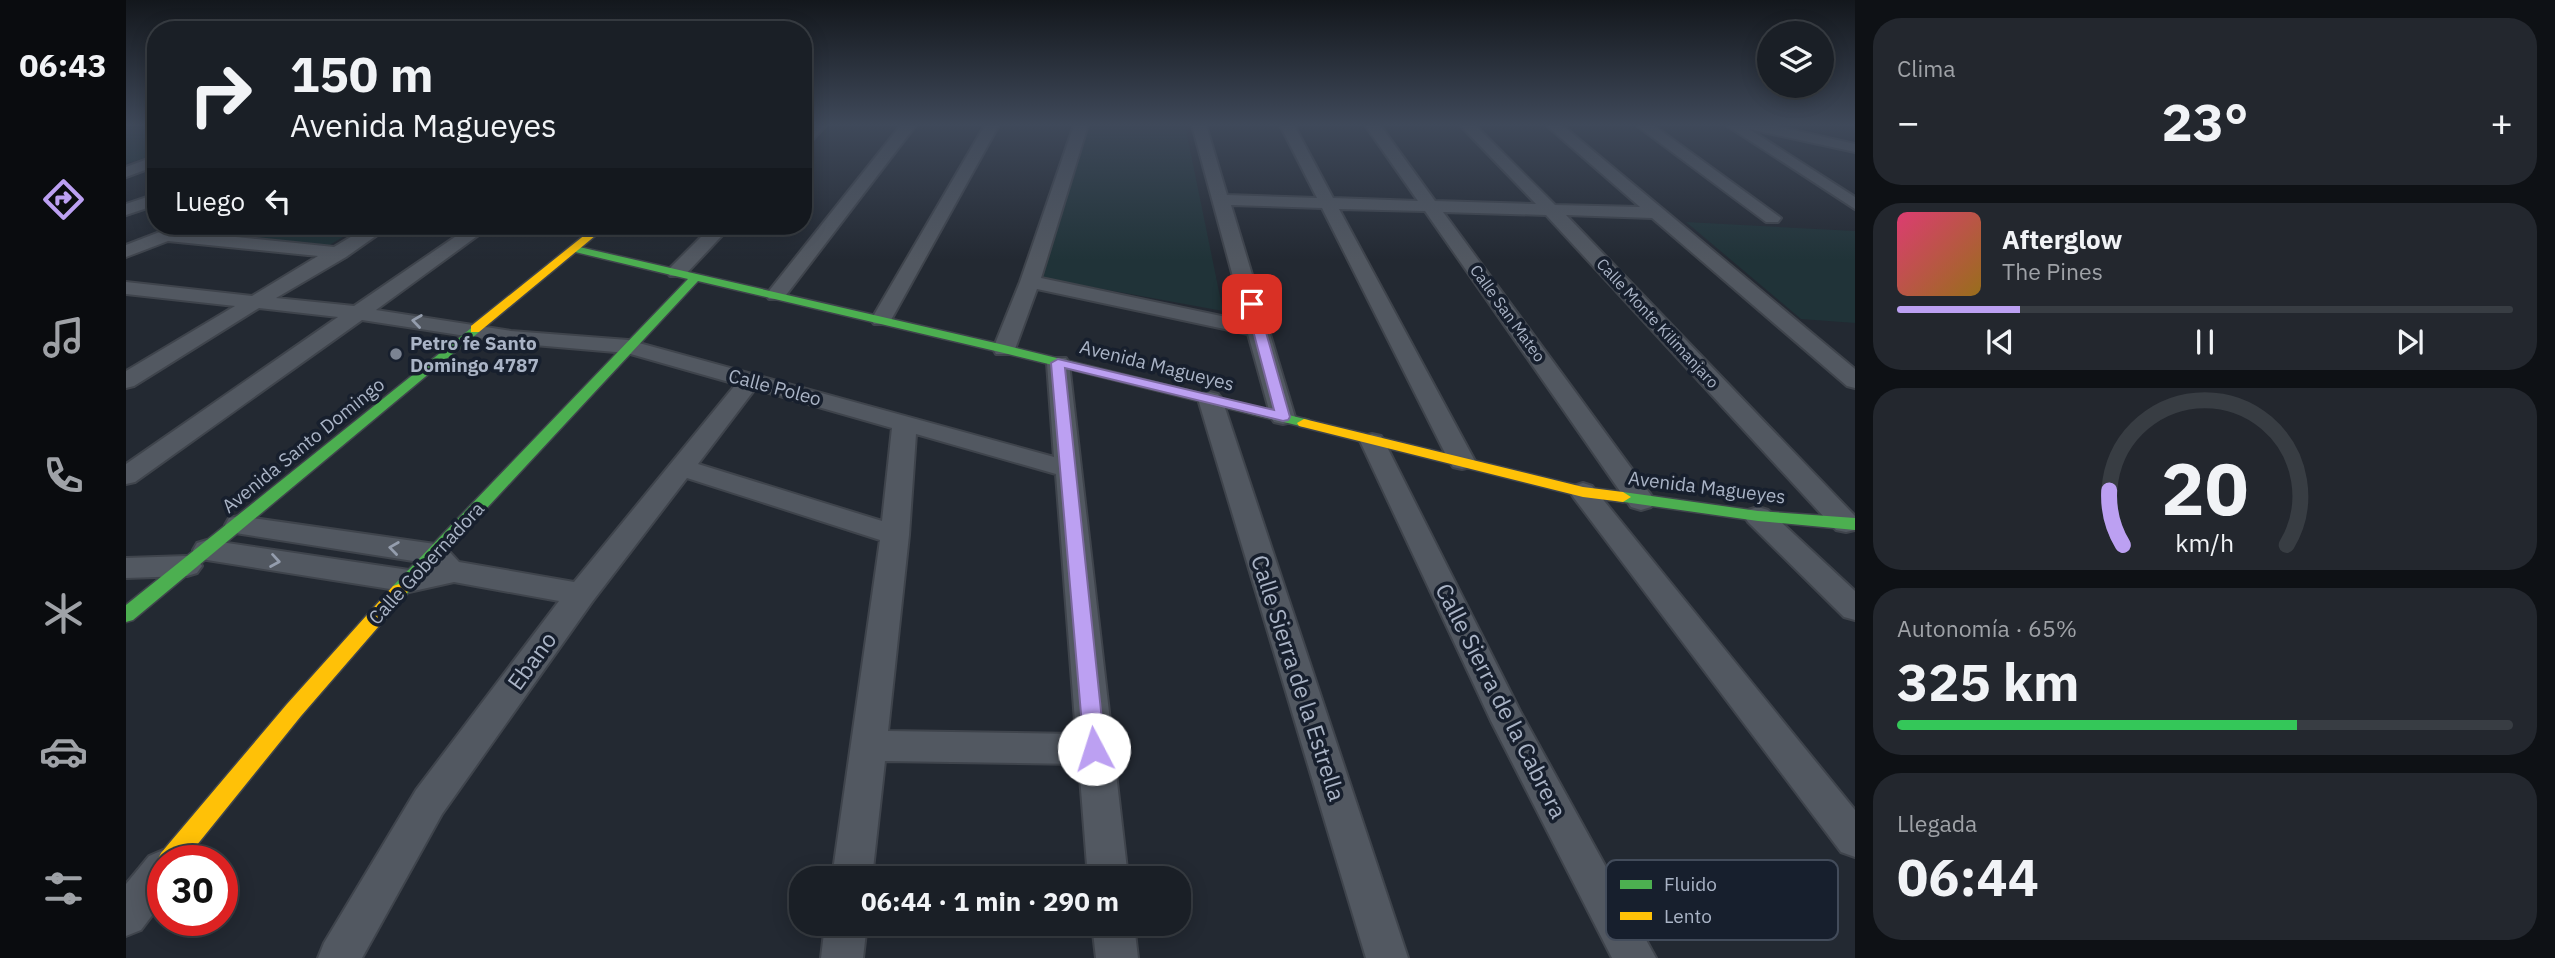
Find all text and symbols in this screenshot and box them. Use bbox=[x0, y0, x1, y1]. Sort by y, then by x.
map controls bbox=[1757, 21, 1834, 98]
button: layers bbox=[1757, 21, 1834, 98]
text: 150 m bbox=[290, 42, 434, 105]
text: 06:43 bbox=[19, 44, 107, 86]
icon: right bbox=[175, 49, 266, 140]
text: Clima bbox=[1897, 53, 1956, 83]
text: 23° bbox=[2162, 88, 2248, 155]
text: − bbox=[1897, 97, 1920, 146]
text: + bbox=[2490, 97, 2513, 146]
text: Avenida Magueyes bbox=[290, 104, 557, 146]
icon: directions bbox=[39, 175, 88, 224]
icon: left bbox=[259, 182, 297, 220]
text: Luego bbox=[175, 184, 245, 218]
text: Afterglow bbox=[2002, 222, 2122, 256]
street label: Calle Monte Kilimanjaro bbox=[1593, 254, 1723, 392]
text: The Pines bbox=[2002, 256, 2103, 286]
street label: Calle San Mateo bbox=[1466, 261, 1550, 366]
pin bbox=[1222, 274, 1282, 334]
icon: arrive bbox=[1233, 285, 1271, 323]
icon: music bbox=[39, 313, 88, 362]
one-way arrow bbox=[411, 314, 423, 329]
icon: previous bbox=[1981, 323, 2019, 361]
icon: pause bbox=[2186, 323, 2224, 361]
icon: next bbox=[2391, 323, 2429, 361]
place label: Petro fe Santo Domingo 4787 bbox=[410, 331, 539, 377]
street label: Avenida Magueyes bbox=[1077, 334, 1237, 396]
marker: Petro fe Santo Domingo 4787 bbox=[388, 346, 404, 362]
street label: Calle Poleo bbox=[726, 363, 824, 411]
street label: Avenida Santo Domingo bbox=[217, 372, 389, 518]
text: 20 bbox=[2161, 440, 2249, 535]
icon: phone bbox=[39, 451, 88, 500]
street label: Avenida Magueyes bbox=[1627, 465, 1787, 509]
street label: Calle Gobernadora bbox=[363, 497, 489, 629]
text: km/h bbox=[2176, 526, 2234, 559]
one-way arrow bbox=[388, 541, 400, 556]
street label: Calle Sierra de la Estrella bbox=[1245, 551, 1353, 804]
one-way arrow bbox=[269, 553, 281, 568]
street label: Calle Sierra de la Cabrera bbox=[1429, 578, 1574, 823]
icon: climate bbox=[39, 589, 88, 638]
text: Autonomía · 65% bbox=[1897, 613, 2077, 643]
street label: Ebano bbox=[500, 625, 562, 696]
text: 325 km bbox=[1897, 648, 2079, 715]
position arrow bbox=[1057, 712, 1131, 786]
icon: car bbox=[39, 727, 88, 776]
text: Llegada bbox=[1897, 808, 1977, 838]
text: 06:44 bbox=[1897, 843, 2039, 910]
speed limit sign: 30 bbox=[147, 845, 238, 936]
legend bbox=[1606, 860, 1838, 940]
icon: filters bbox=[39, 864, 88, 913]
text: Fluido bbox=[1664, 872, 1717, 896]
text: 06:44 · 1 min · 290 m bbox=[861, 884, 1119, 918]
text: Lento bbox=[1664, 904, 1712, 928]

